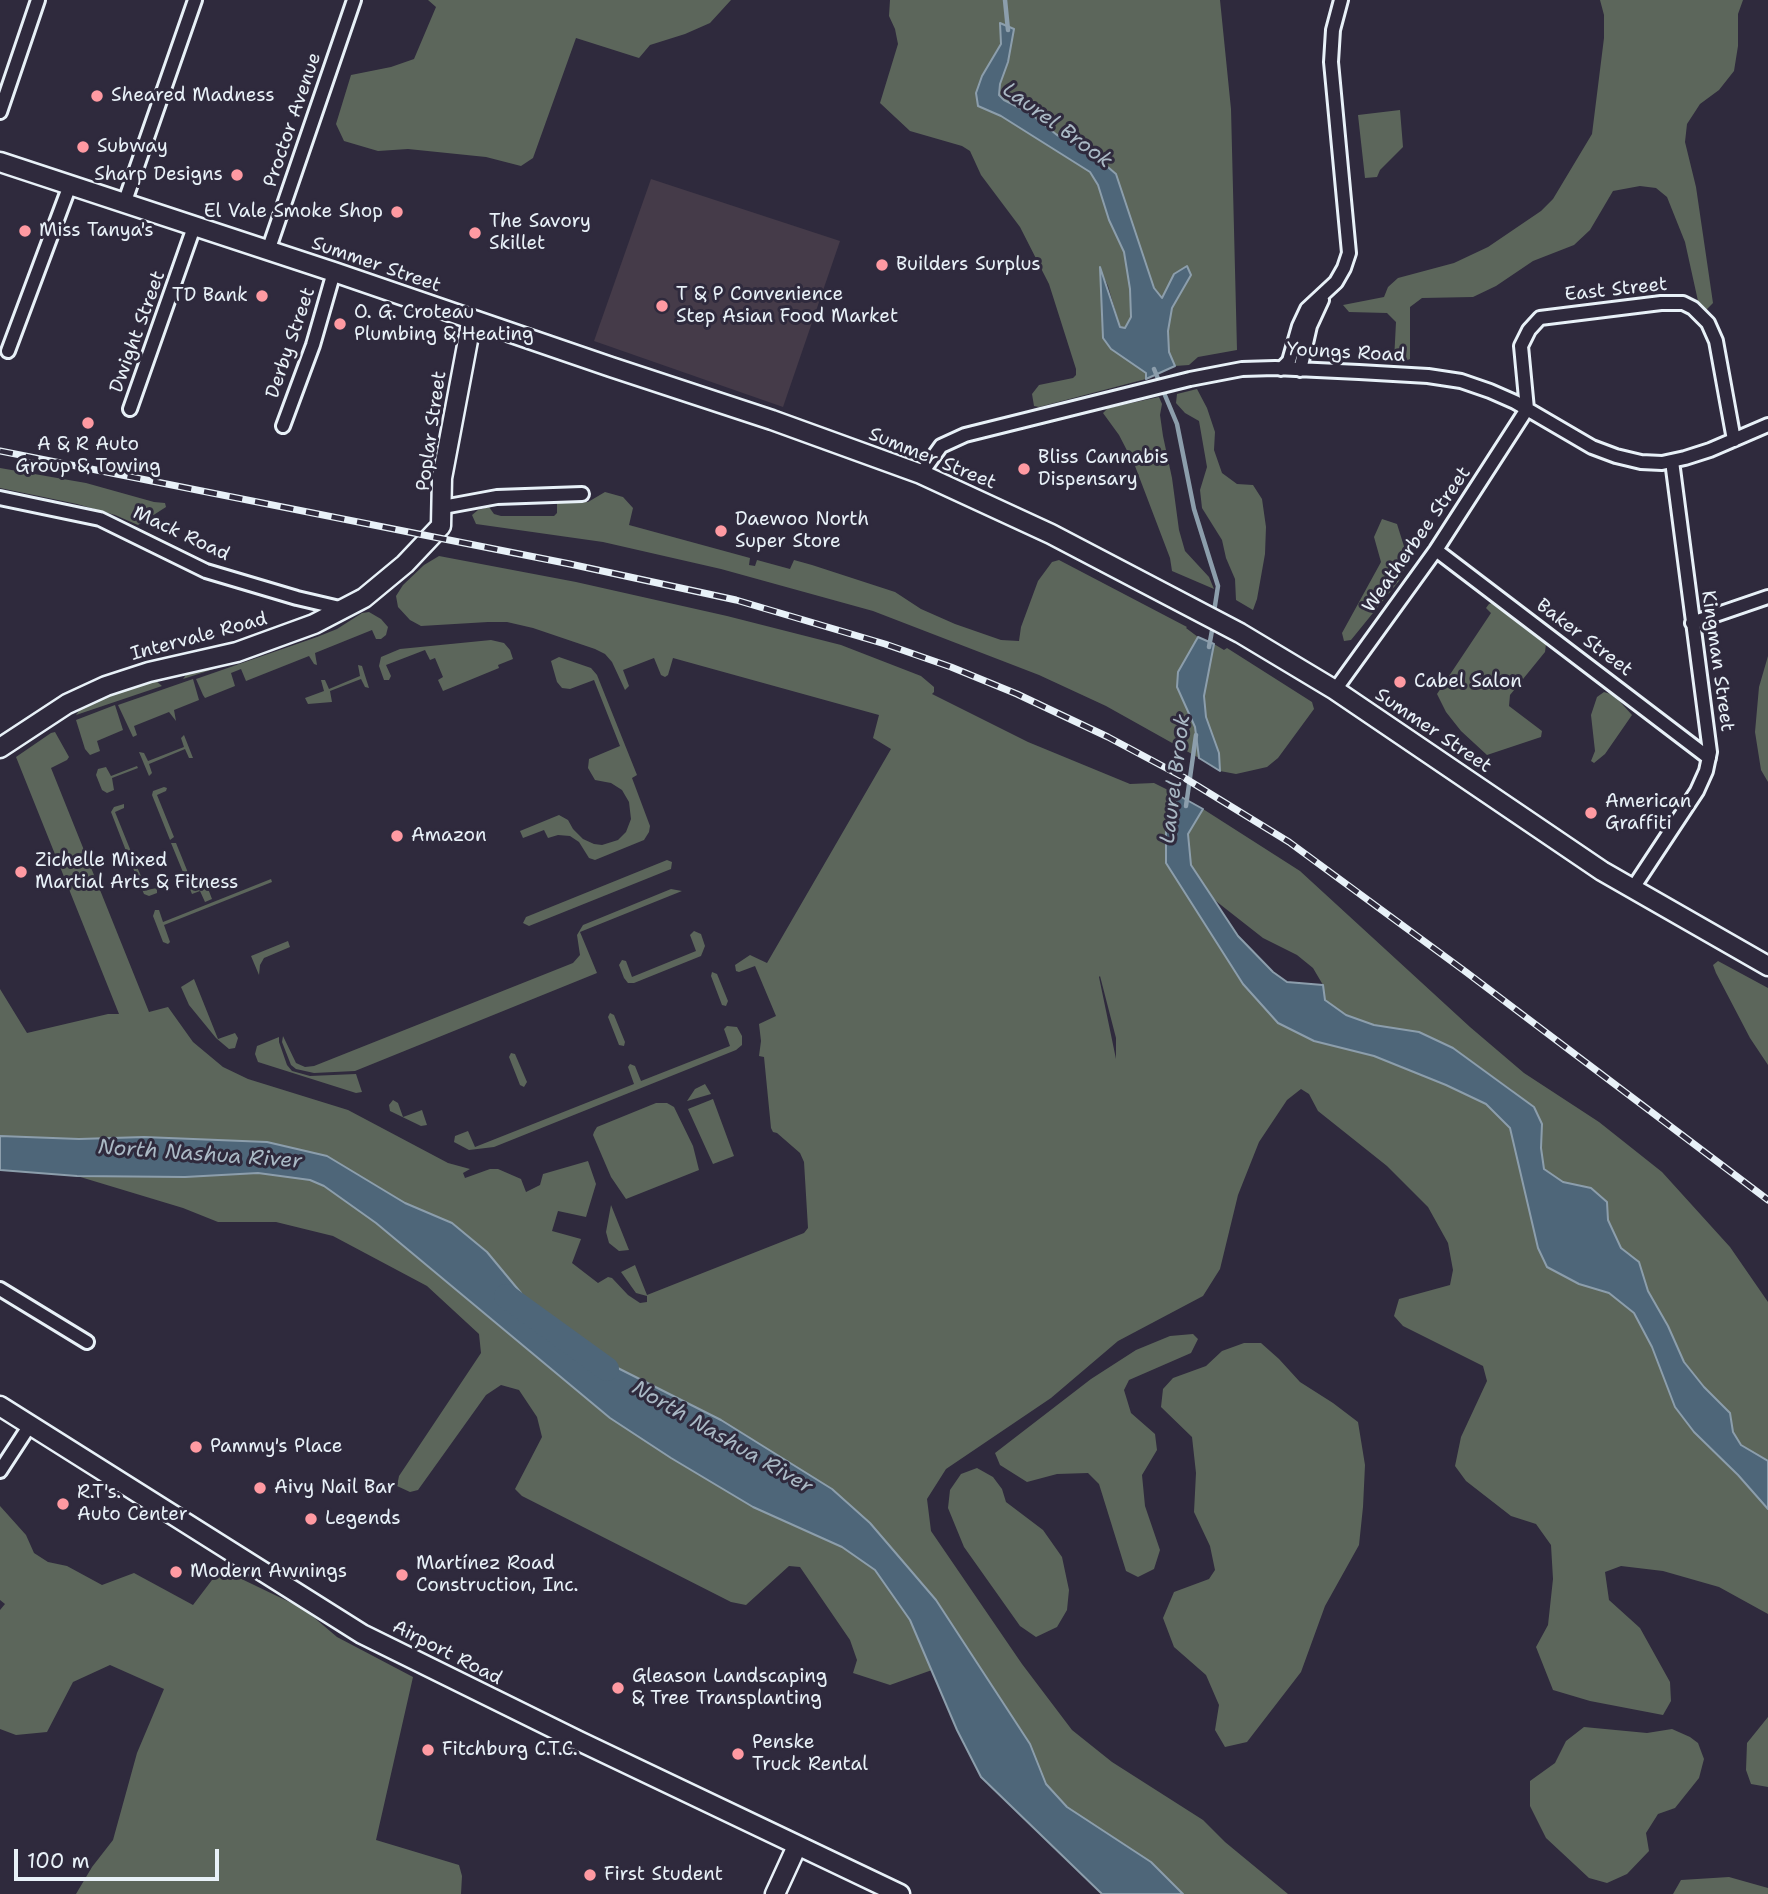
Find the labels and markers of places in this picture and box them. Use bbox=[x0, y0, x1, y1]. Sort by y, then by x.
place label: Sheared Madness bbox=[111, 85, 275, 107]
marker: Sheared Madness bbox=[89, 88, 105, 104]
place label: Subway bbox=[97, 136, 168, 158]
marker: Subway bbox=[75, 139, 91, 155]
place label: Sharp Designs bbox=[94, 164, 223, 186]
marker: Sharp Designs bbox=[229, 167, 245, 183]
place label: El Vale Smoke Shop bbox=[204, 201, 383, 223]
marker: El Vale Smoke Shop bbox=[389, 204, 405, 220]
place label: The Savory Skillet bbox=[489, 211, 591, 255]
place label: Miss Tanya's bbox=[39, 220, 154, 242]
marker: Miss Tanya's bbox=[17, 223, 33, 239]
marker: The Savory Skillet bbox=[467, 225, 483, 241]
place label: Builders Surplus bbox=[896, 254, 1041, 276]
marker: Builders Surplus bbox=[874, 257, 890, 273]
place label: T & P Convenience Step Asian Food Market bbox=[676, 284, 898, 328]
place label: TD Bank bbox=[172, 285, 248, 307]
marker: TD Bank bbox=[254, 288, 270, 304]
marker: T & P Convenience Step Asian Food Market bbox=[654, 298, 670, 314]
place label: O. G. Croteau Plumbing & Heating bbox=[354, 302, 534, 346]
marker: O. G. Croteau Plumbing & Heating bbox=[332, 316, 348, 332]
marker: A & R Auto Group & Towing bbox=[80, 415, 96, 431]
place label: A & R Auto Group & Towing bbox=[15, 434, 161, 478]
place label: Bliss Cannabis Dispensary bbox=[1038, 447, 1169, 491]
marker: Bliss Cannabis Dispensary bbox=[1016, 461, 1032, 477]
place label: Daewoo North Super Store bbox=[735, 509, 869, 553]
marker: Daewoo North Super Store bbox=[713, 523, 729, 539]
place label: Cabel Salon bbox=[1414, 671, 1522, 693]
marker: Cabel Salon bbox=[1392, 674, 1408, 690]
place label: American Graffiti bbox=[1605, 791, 1691, 835]
marker: American Graffiti bbox=[1583, 805, 1599, 821]
place label: Amazon bbox=[411, 825, 487, 847]
marker: Amazon bbox=[389, 828, 405, 844]
place label: Zichelle Mixed Martial Arts & Fitness bbox=[35, 850, 239, 894]
marker: Zichelle Mixed Martial Arts & Fitness bbox=[13, 864, 29, 880]
place label: Pammy's Place bbox=[210, 1436, 343, 1458]
marker: Pammy's Place bbox=[188, 1439, 204, 1455]
place label: Aivy Nail Bar bbox=[274, 1477, 396, 1499]
marker: Aivy Nail Bar bbox=[252, 1480, 268, 1496]
place label: R.T's. Auto Center bbox=[77, 1482, 188, 1526]
marker: R.T's. Auto Center bbox=[55, 1496, 71, 1512]
place label: Legends bbox=[325, 1508, 401, 1530]
marker: Legends bbox=[303, 1511, 319, 1527]
place label: Martínez Road Construction, Inc. bbox=[416, 1553, 578, 1597]
place label: Modern Awnings bbox=[190, 1561, 347, 1583]
marker: Modern Awnings bbox=[168, 1564, 184, 1580]
marker: Martínez Road Construction, Inc. bbox=[394, 1567, 410, 1583]
place label: Gleason Landscaping & Tree Transplanting bbox=[632, 1666, 827, 1710]
marker: Gleason Landscaping & Tree Transplanting bbox=[610, 1680, 626, 1696]
place label: Penske Truck Rental bbox=[752, 1732, 868, 1776]
place label: Fitchburg C.T.C. bbox=[442, 1739, 578, 1761]
marker: Fitchburg C.T.C. bbox=[420, 1742, 436, 1758]
marker: Penske Truck Rental bbox=[730, 1746, 746, 1762]
place label: First Student bbox=[604, 1864, 723, 1886]
marker: First Student bbox=[582, 1867, 598, 1883]

